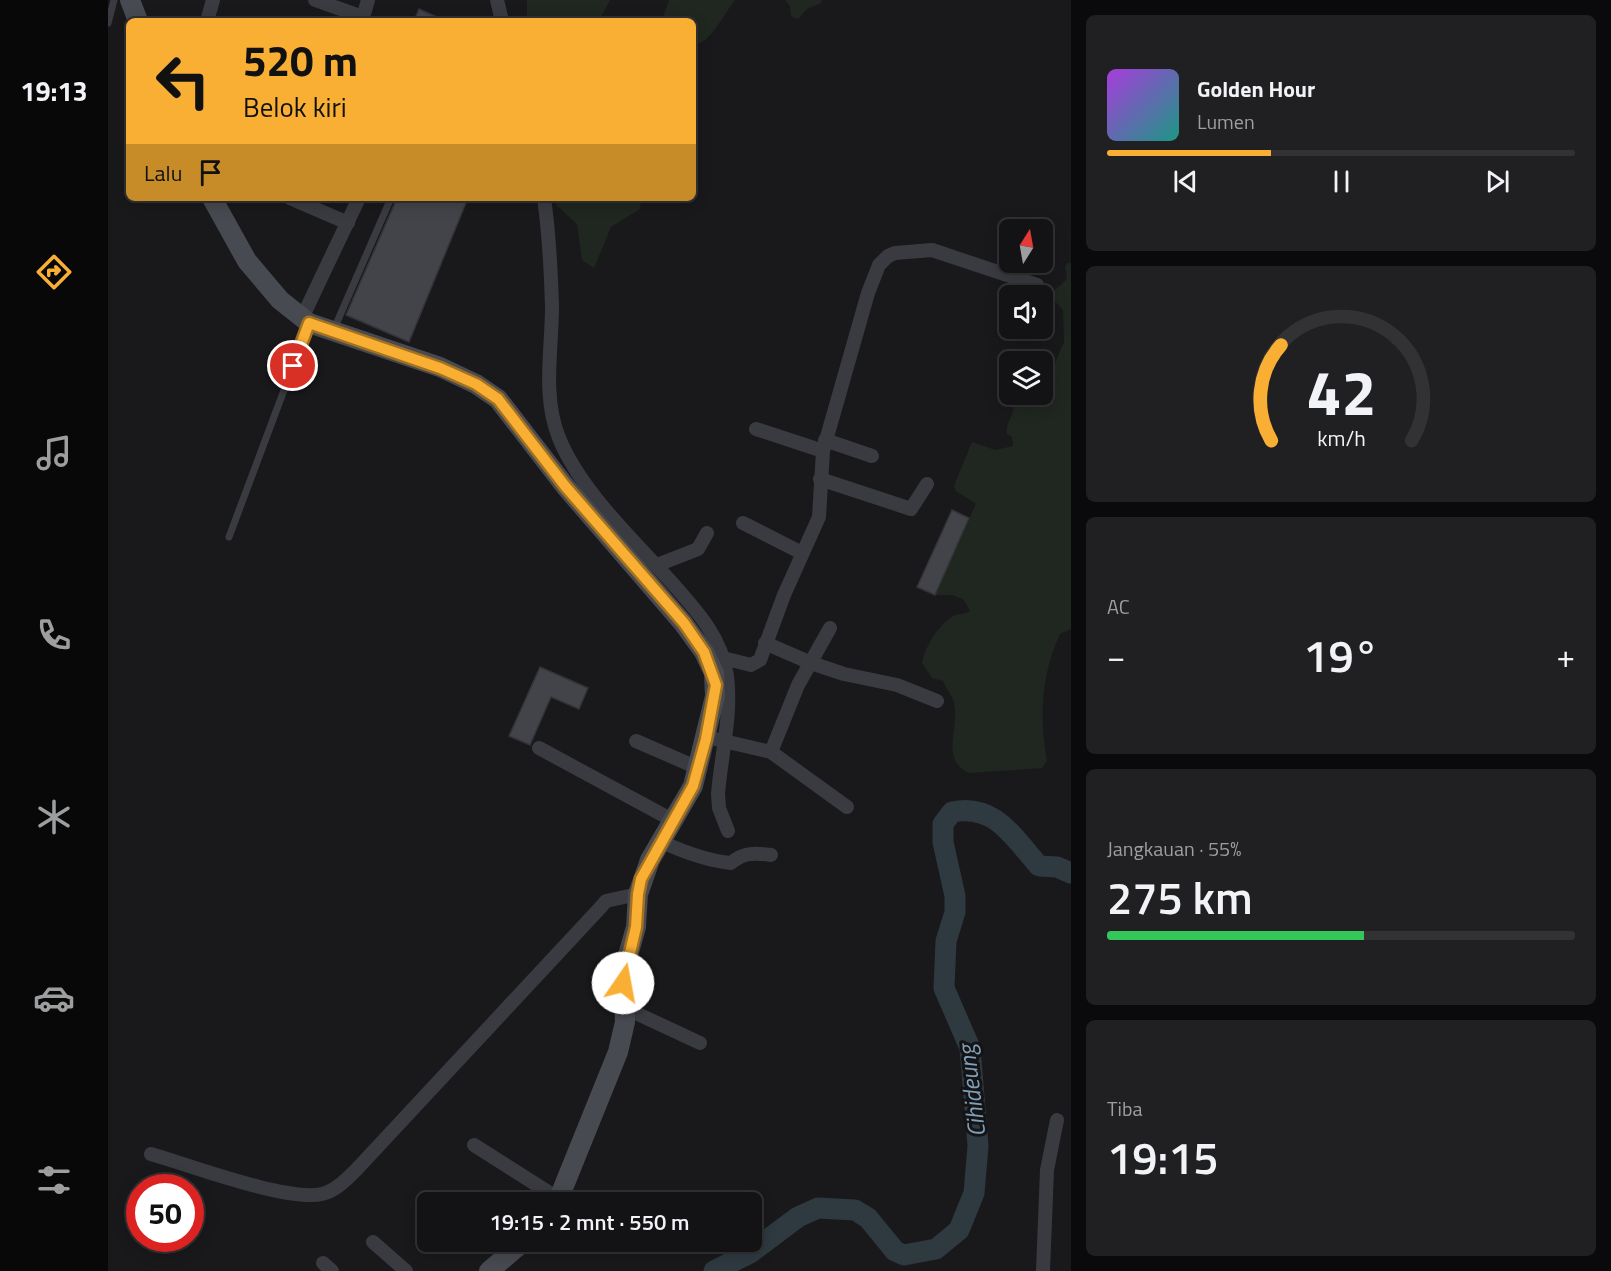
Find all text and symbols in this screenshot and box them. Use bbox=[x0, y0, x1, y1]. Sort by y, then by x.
text: 520 m bbox=[243, 28, 358, 92]
icon: left bbox=[144, 42, 222, 120]
text: 19:13 bbox=[20, 70, 88, 111]
text: Golden Hour bbox=[1197, 72, 1315, 106]
text: Belok kiri bbox=[243, 86, 347, 127]
text: Lumen bbox=[1197, 106, 1255, 137]
text: Lalu bbox=[144, 156, 182, 190]
icon: arrive bbox=[194, 156, 227, 189]
icon: previous bbox=[1169, 165, 1202, 198]
icon: pause bbox=[1325, 165, 1358, 198]
icon: next bbox=[1481, 165, 1514, 198]
north arrow bbox=[999, 219, 1053, 273]
map controls bbox=[999, 219, 1053, 405]
icon: directions bbox=[33, 251, 75, 293]
button: sound bbox=[999, 285, 1053, 339]
pin bbox=[267, 340, 318, 391]
text: 42 bbox=[1306, 344, 1376, 439]
icon: arrive bbox=[276, 349, 309, 382]
button: layers bbox=[999, 351, 1053, 405]
text: km/h bbox=[1317, 423, 1365, 455]
icon: music bbox=[33, 432, 75, 474]
text: AC bbox=[1107, 591, 1130, 622]
icon: phone bbox=[33, 614, 75, 656]
text: 19° bbox=[1303, 621, 1379, 689]
text: − bbox=[1107, 631, 1125, 681]
text: + bbox=[1557, 631, 1575, 681]
icon: climate bbox=[33, 796, 75, 838]
text: Jangkauan · 55% bbox=[1107, 833, 1241, 864]
text: 275 km bbox=[1107, 863, 1253, 931]
position arrow bbox=[591, 951, 655, 1015]
icon: car bbox=[33, 977, 75, 1019]
water label: Cihideung bbox=[947, 1040, 994, 1139]
text: Tiba bbox=[1107, 1093, 1142, 1124]
text: 19:15 bbox=[1107, 1123, 1219, 1191]
icon: filters bbox=[33, 1159, 75, 1201]
speed limit sign: 50 bbox=[126, 1174, 204, 1252]
text: 19:15 · 2 mnt · 550 m bbox=[489, 1205, 690, 1239]

